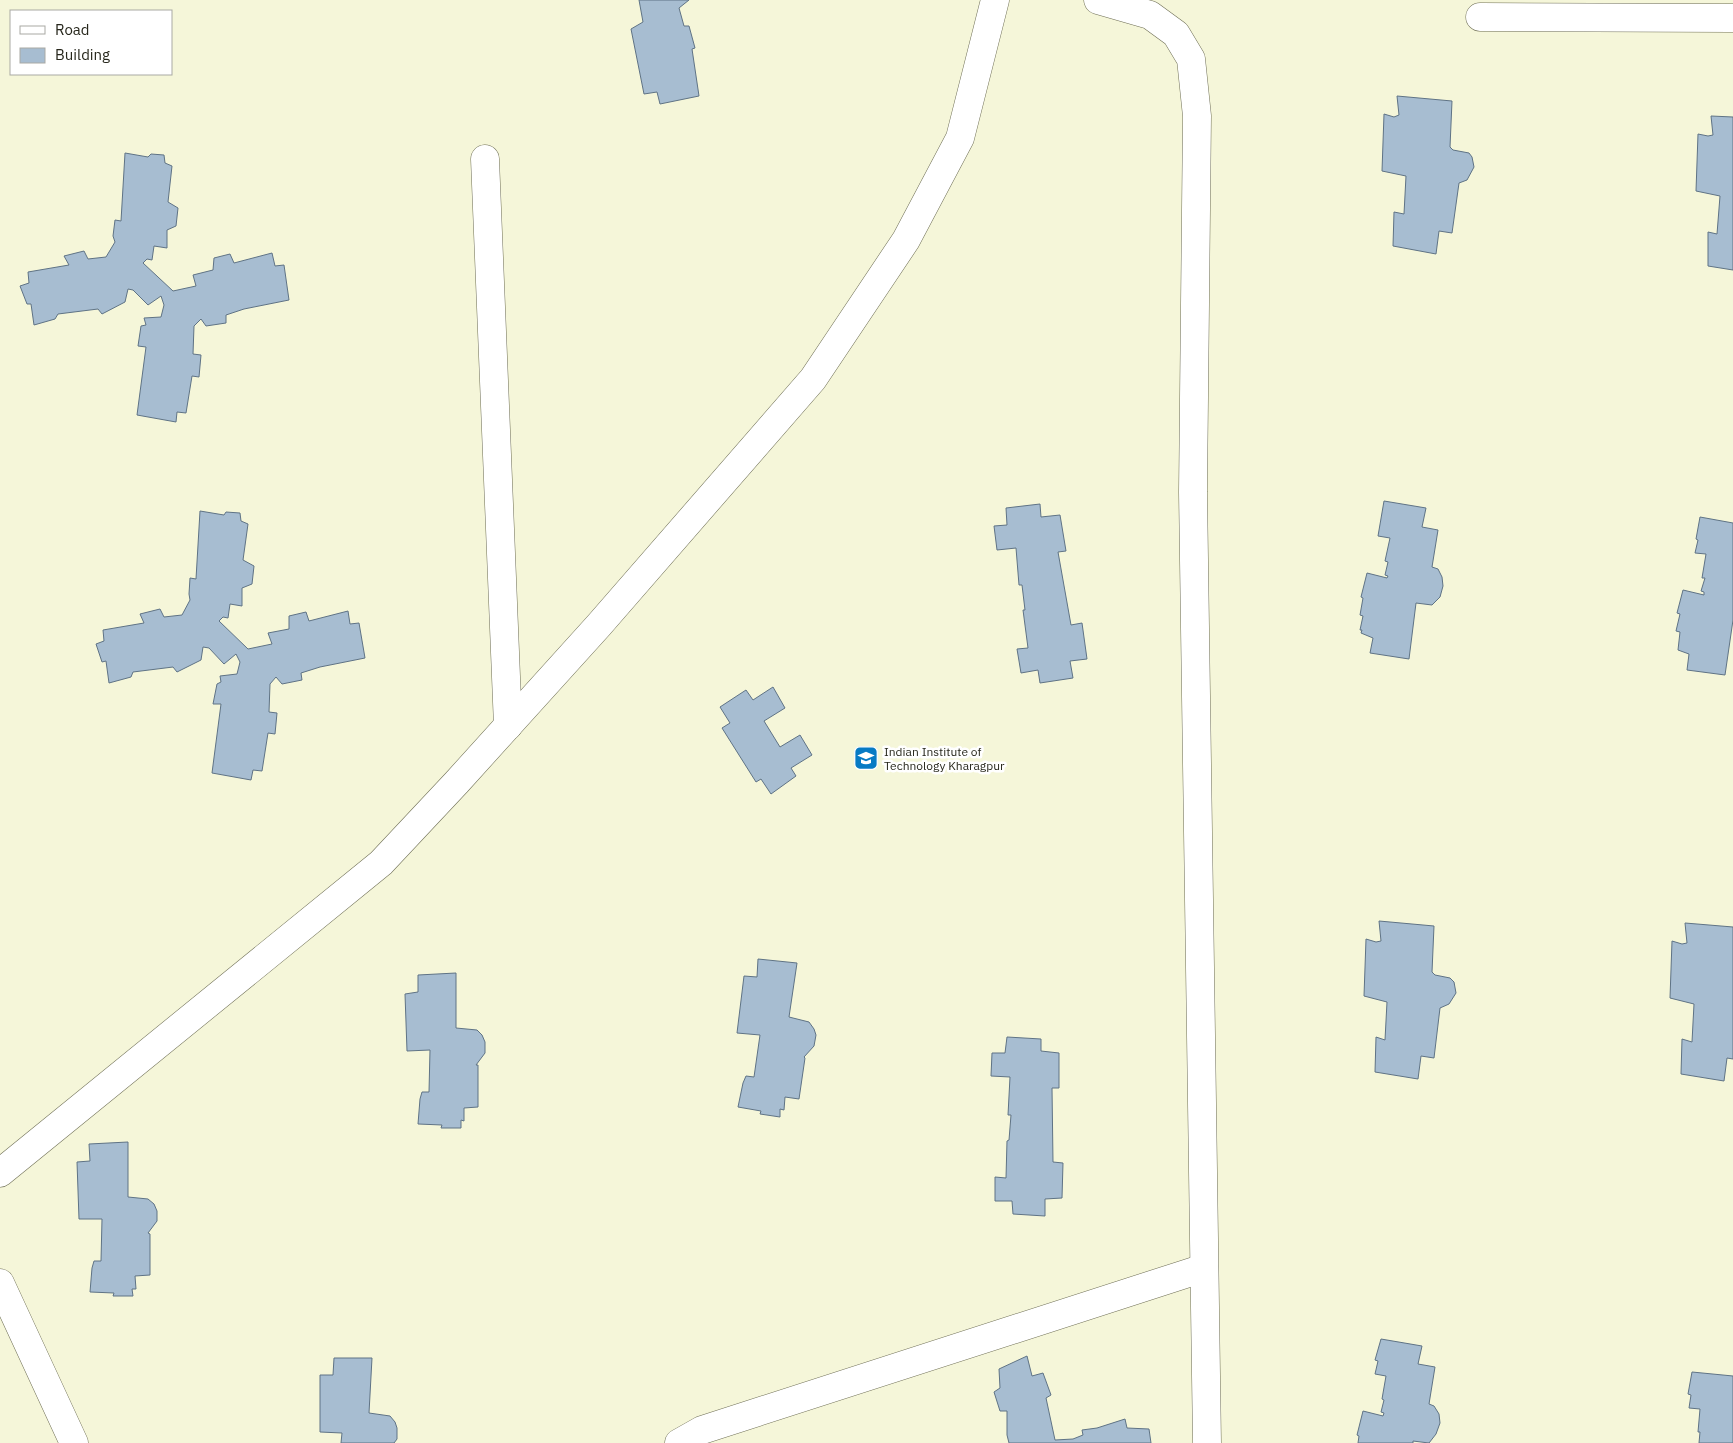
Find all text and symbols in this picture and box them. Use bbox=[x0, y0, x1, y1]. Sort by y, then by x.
legend bbox=[10, 10, 172, 75]
text: Road bbox=[55, 20, 90, 39]
text: Building bbox=[55, 45, 110, 64]
place label: Indian Institute of Technology Kharagpur bbox=[884, 744, 1005, 773]
school or university icon: Indian Institute of Technology Kharagpur bbox=[853, 745, 879, 771]

